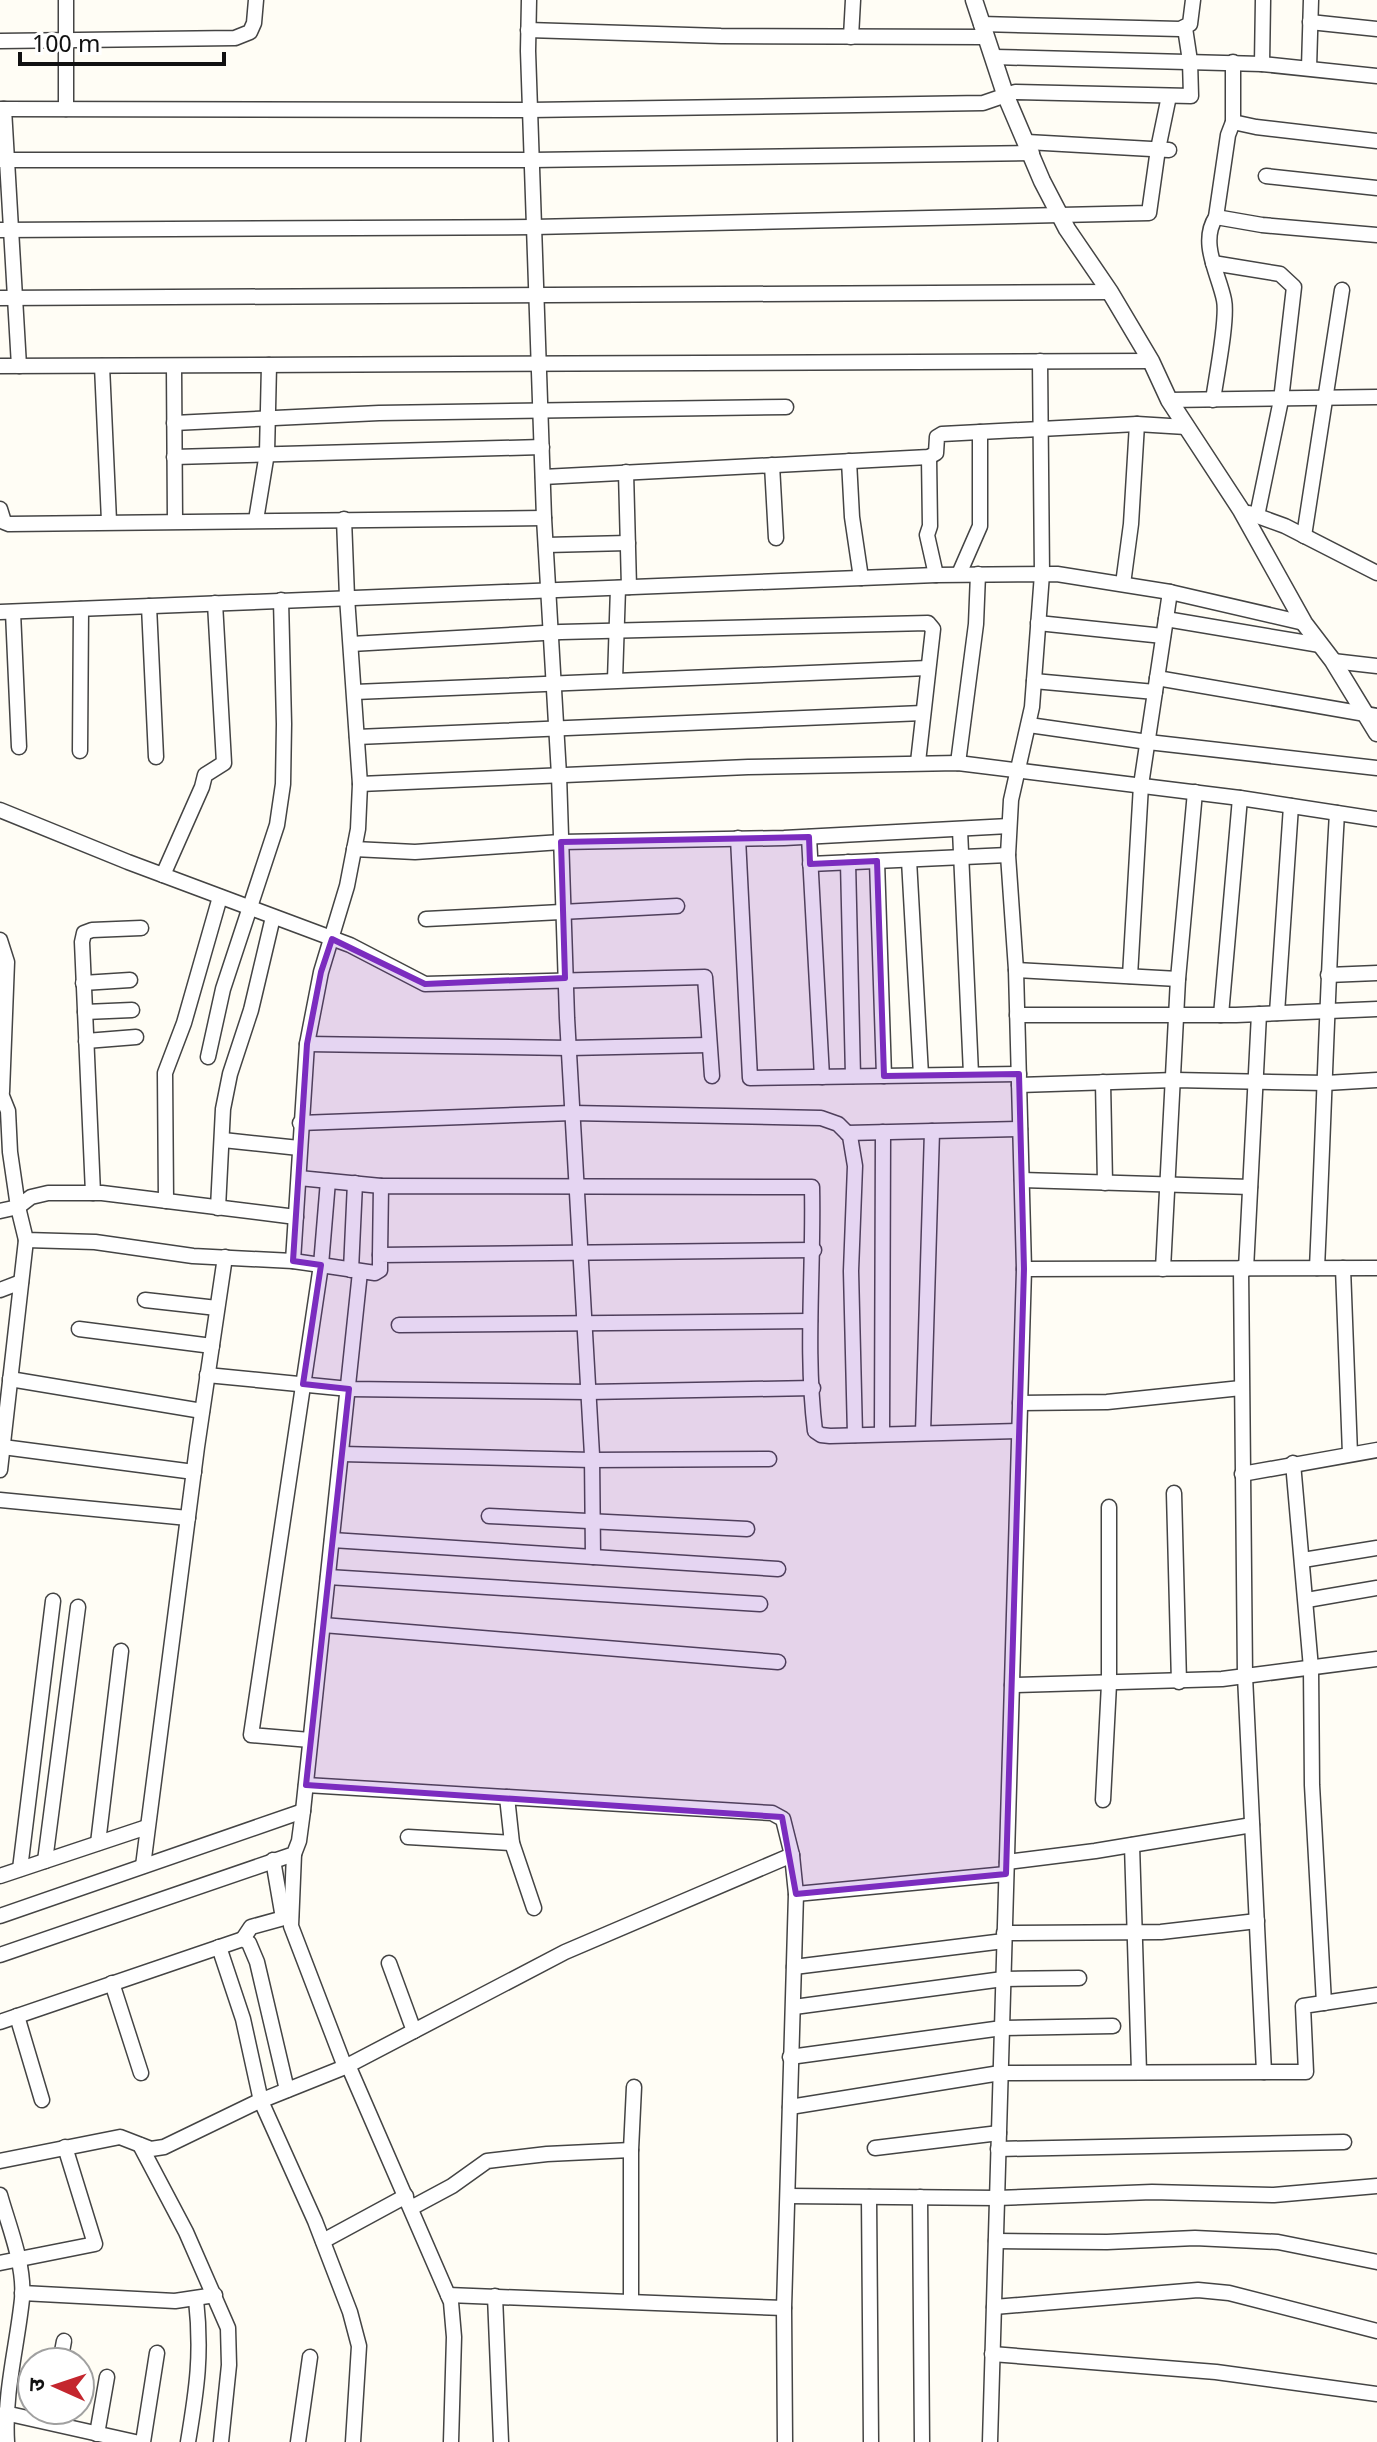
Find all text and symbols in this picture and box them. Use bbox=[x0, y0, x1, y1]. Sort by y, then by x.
scale bar bbox=[20, 16, 224, 66]
text: 100 m bbox=[32, 30, 100, 62]
north arrow bbox=[16, 2346, 96, 2426]
text: उ bbox=[24, 2377, 53, 2392]

